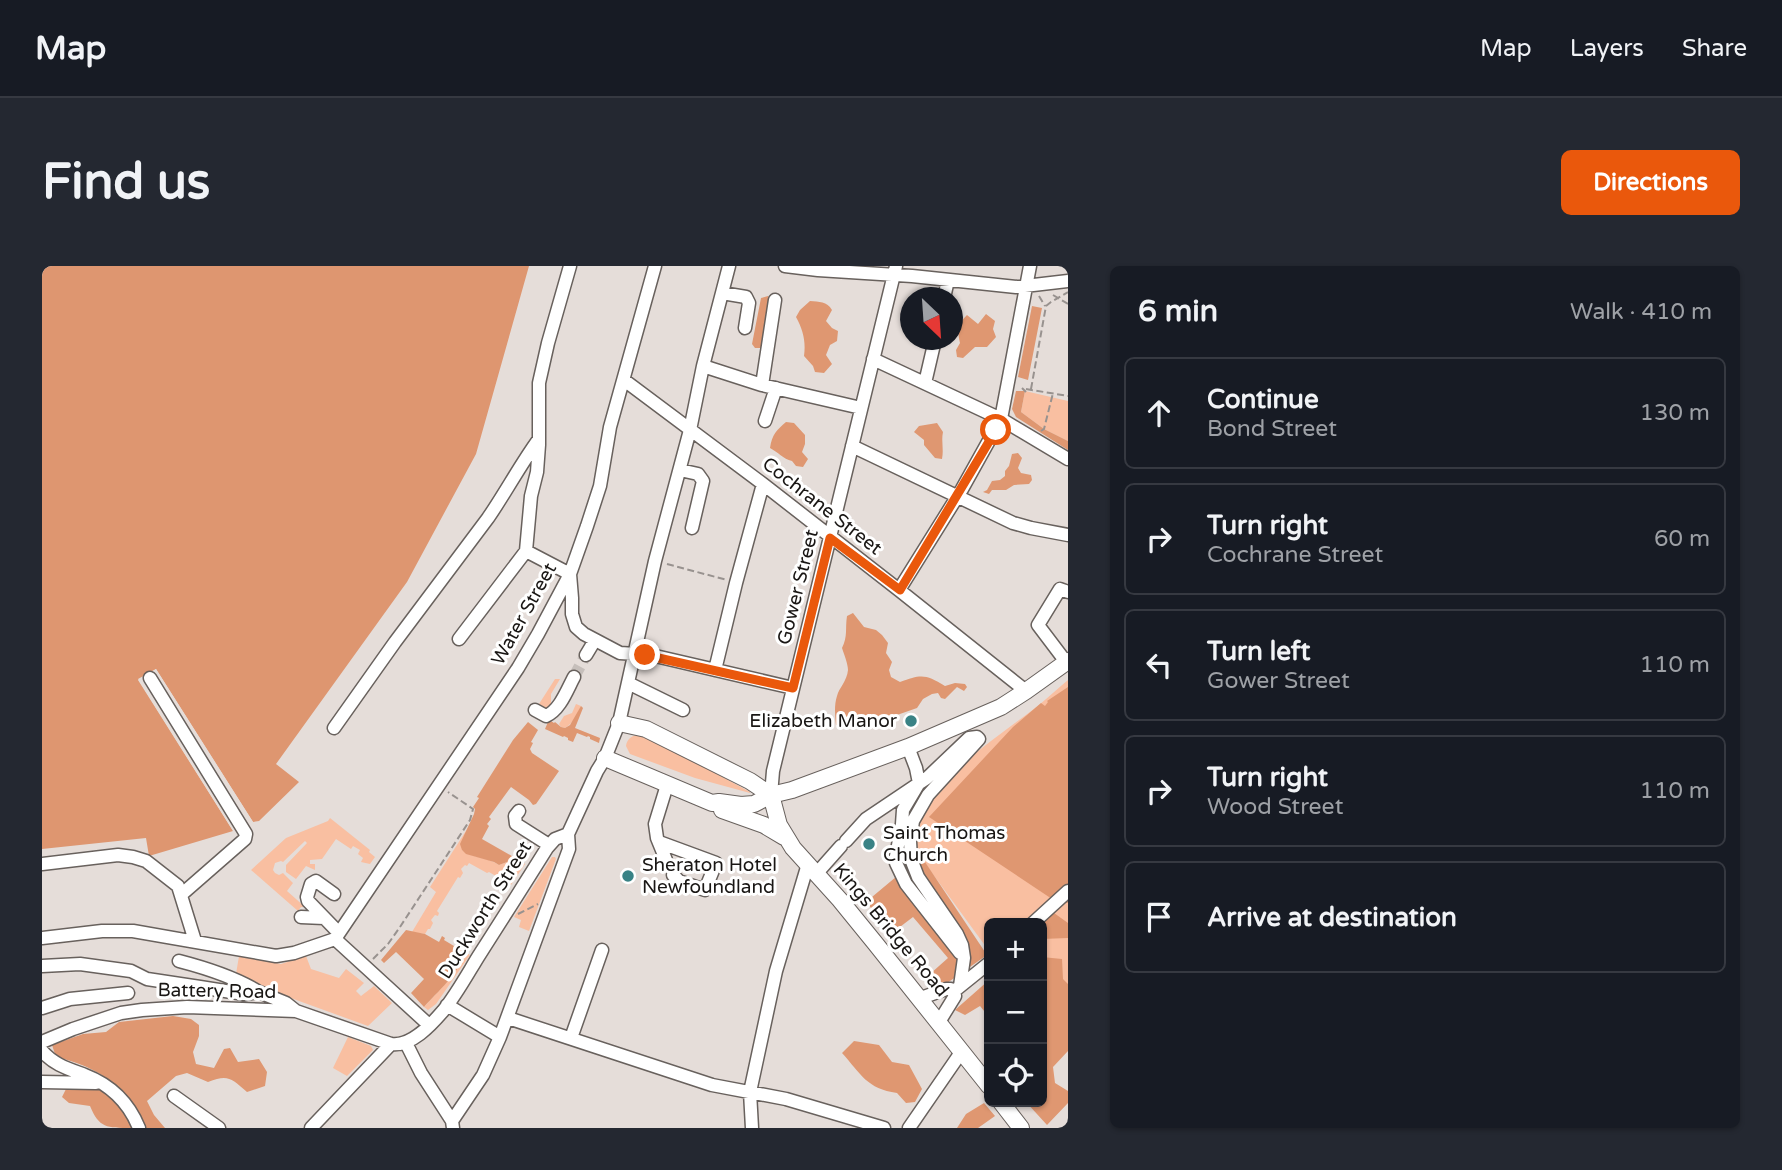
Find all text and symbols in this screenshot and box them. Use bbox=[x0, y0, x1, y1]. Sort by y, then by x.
text: Map bbox=[35, 29, 106, 68]
text: Map bbox=[1480, 34, 1532, 63]
text: Layers bbox=[1570, 34, 1644, 63]
text: Share bbox=[1682, 34, 1747, 63]
button: Directions bbox=[1561, 150, 1740, 215]
text: Find us bbox=[42, 153, 210, 212]
north arrow bbox=[900, 287, 963, 350]
text: 6 min bbox=[1138, 293, 1218, 330]
text: Walk · 410 m bbox=[1570, 298, 1712, 326]
text: Continue bbox=[1207, 384, 1319, 415]
icon: ahead bbox=[1140, 394, 1178, 432]
text: 130 m bbox=[1640, 399, 1710, 427]
route start bbox=[980, 414, 1011, 445]
text: Bond Street bbox=[1207, 415, 1337, 443]
street label: Cochrane Street bbox=[758, 452, 886, 560]
text: Turn right bbox=[1207, 510, 1328, 541]
icon: right bbox=[1140, 520, 1178, 558]
text: 60 m bbox=[1654, 525, 1710, 553]
street label: Gower Street bbox=[773, 527, 823, 647]
text: Cochrane Street bbox=[1207, 541, 1383, 569]
street label: Water Street bbox=[487, 559, 561, 669]
text: Turn left bbox=[1207, 636, 1310, 667]
route end bbox=[629, 639, 660, 670]
icon: left bbox=[1140, 646, 1178, 684]
text: 110 m bbox=[1640, 651, 1710, 679]
text: Gower Street bbox=[1207, 667, 1350, 695]
place label: Elizabeth Manor bbox=[749, 710, 898, 732]
marker: Elizabeth Manor bbox=[903, 713, 919, 729]
text: Turn right bbox=[1207, 762, 1328, 793]
icon: right bbox=[1140, 772, 1178, 810]
text: 110 m bbox=[1640, 777, 1710, 805]
text: Wood Street bbox=[1207, 793, 1343, 821]
place label: Saint Thomas Church bbox=[883, 822, 1005, 866]
marker: Saint Thomas Church bbox=[861, 836, 877, 852]
street label: Duckworth Street bbox=[434, 837, 536, 983]
place label: Sheraton Hotel Newfoundland bbox=[642, 854, 777, 898]
street label: Kings Bridge Road bbox=[829, 859, 953, 1001]
marker: Sheraton Hotel Newfoundland bbox=[620, 868, 636, 884]
icon: arrive bbox=[1140, 898, 1178, 936]
text: Arrive at destination bbox=[1207, 902, 1457, 933]
map controls bbox=[984, 918, 1047, 1107]
button: + bbox=[984, 918, 1047, 981]
street label: Battery Road bbox=[157, 979, 277, 1003]
button: − bbox=[984, 981, 1047, 1044]
button: locate bbox=[984, 1044, 1047, 1107]

